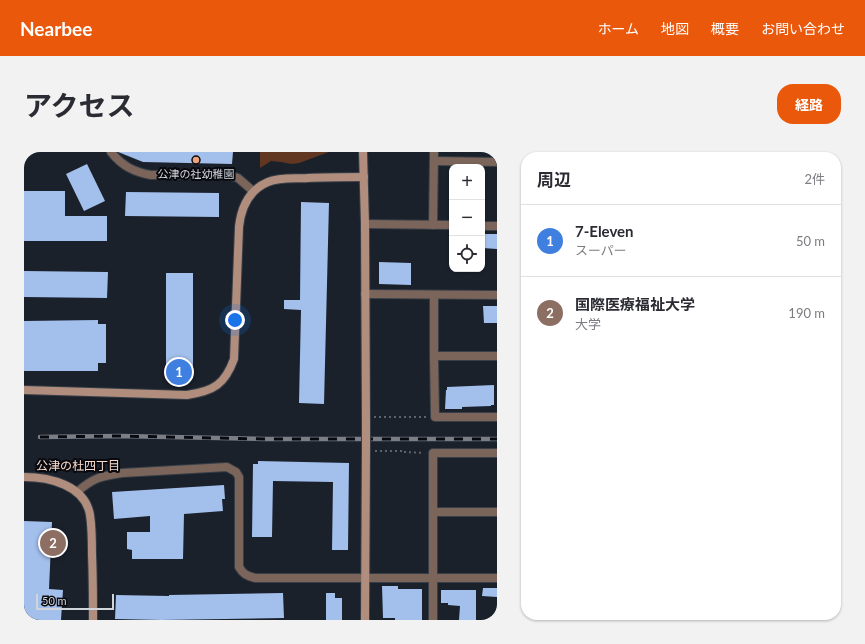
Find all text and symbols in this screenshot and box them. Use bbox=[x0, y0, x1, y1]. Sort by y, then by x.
text: Nearbee bbox=[20, 17, 92, 40]
text: ホーム bbox=[597, 20, 639, 37]
text: 地図 bbox=[661, 20, 689, 37]
text: 概要 bbox=[711, 20, 739, 37]
text: お問い合わせ bbox=[761, 20, 845, 37]
button: 経路 bbox=[777, 84, 841, 124]
text: アクセス bbox=[24, 88, 135, 122]
marker: 公津の社幼稚園 bbox=[191, 155, 201, 165]
map controls bbox=[449, 164, 485, 272]
button: + bbox=[449, 164, 485, 200]
place label: 公津の社幼稚園 bbox=[158, 167, 235, 180]
text: 周辺 bbox=[537, 169, 571, 190]
text: 2件 bbox=[804, 171, 825, 187]
button: − bbox=[449, 200, 485, 236]
text: 7-Eleven bbox=[575, 222, 634, 240]
text: 1 bbox=[546, 233, 554, 249]
text: 50 m bbox=[796, 233, 825, 249]
button: locate bbox=[449, 236, 485, 272]
text: スーパー bbox=[575, 242, 627, 258]
text: 国際医療福祉大学 bbox=[575, 295, 695, 313]
text: 2 bbox=[546, 305, 554, 321]
text: 190 m bbox=[788, 305, 825, 321]
your location bbox=[225, 310, 245, 330]
text: 大学 bbox=[575, 316, 601, 332]
pin: 1 bbox=[166, 357, 192, 387]
district label: 公津の杜四丁目 bbox=[36, 458, 120, 473]
pin: 2 bbox=[40, 528, 66, 558]
scale bar bbox=[36, 592, 114, 611]
text: 50 m bbox=[42, 594, 67, 607]

